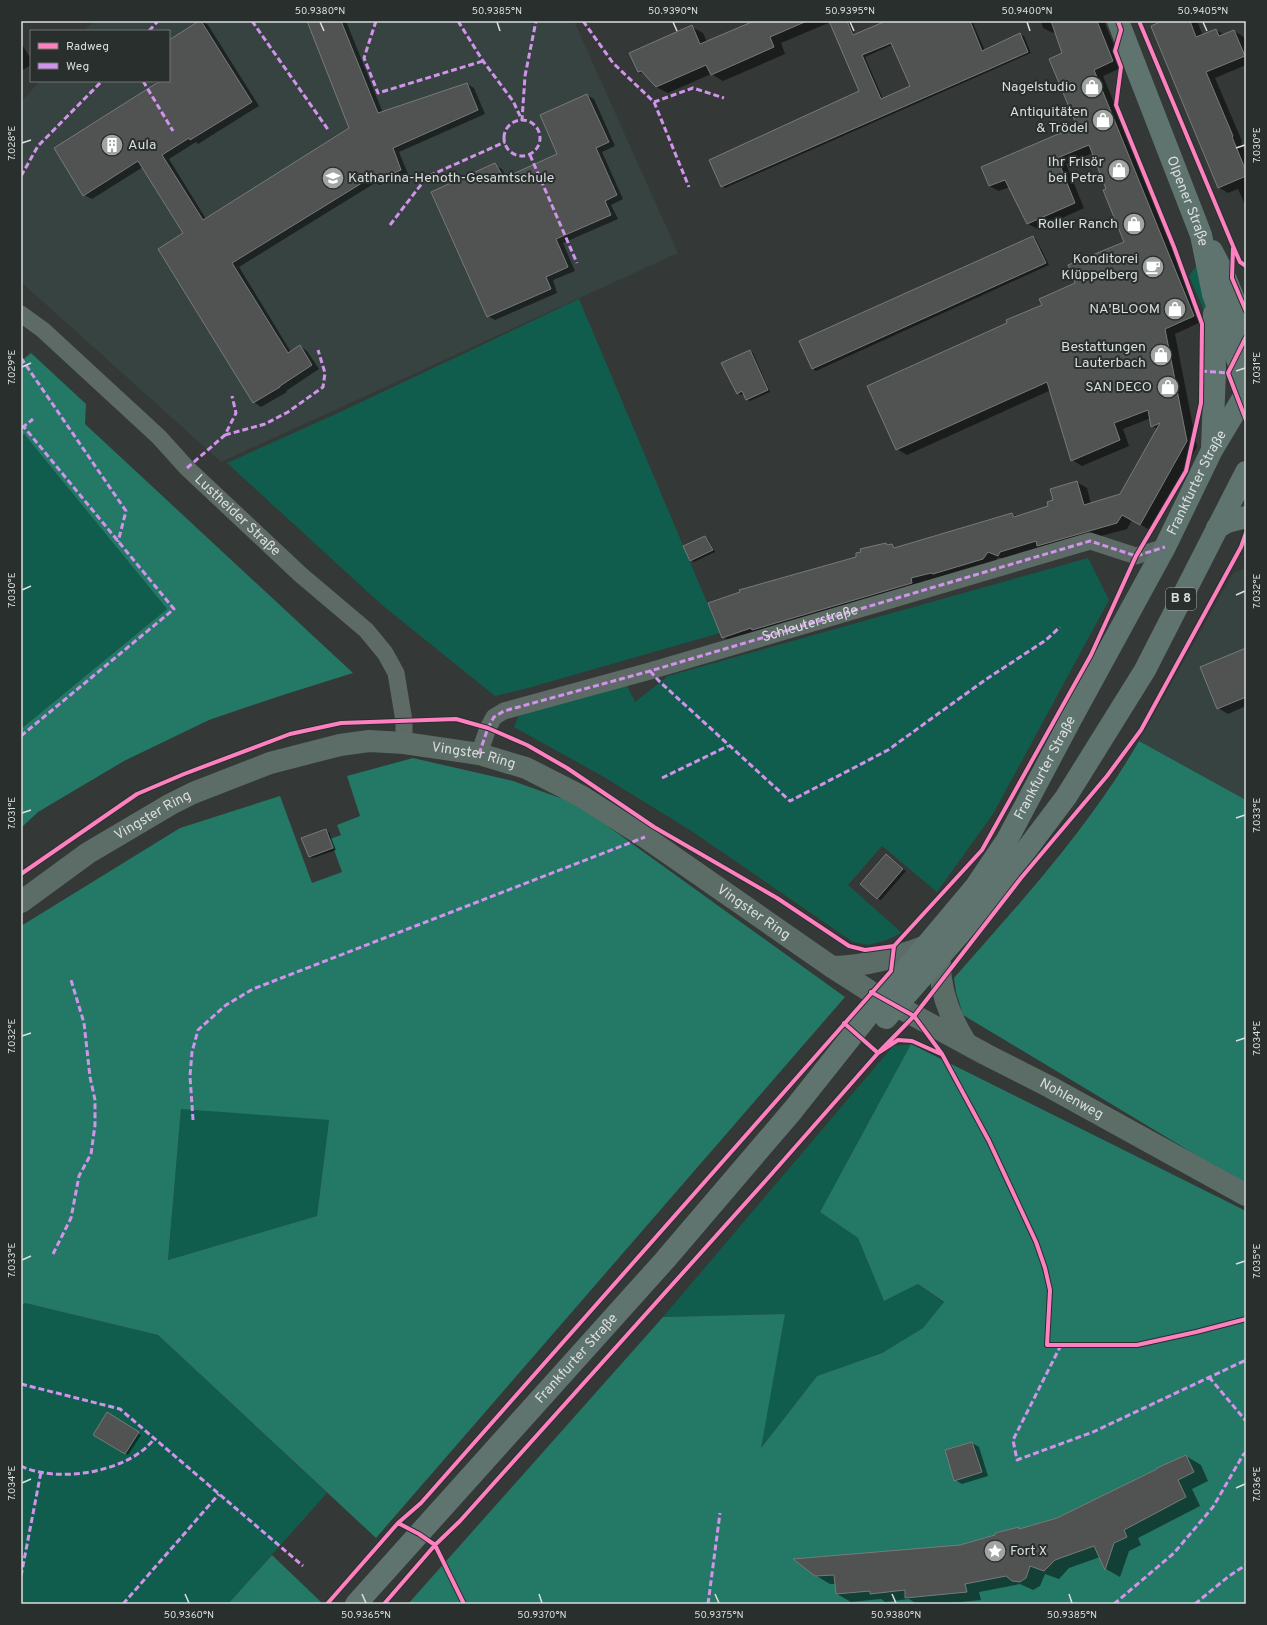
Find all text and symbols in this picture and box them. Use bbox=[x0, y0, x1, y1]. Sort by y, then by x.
text: 50.9380°N bbox=[295, 5, 345, 18]
text: 50.9385°N bbox=[472, 5, 522, 18]
text: 50.9390°N bbox=[648, 5, 698, 18]
text: 50.9395°N bbox=[825, 5, 875, 18]
text: 50.9400°N bbox=[1002, 5, 1052, 18]
text: 50.9405°N bbox=[1178, 5, 1228, 18]
legend bbox=[30, 30, 170, 82]
text: Radweg bbox=[66, 39, 109, 55]
text: Weg bbox=[66, 59, 89, 75]
shop icon: Nagelstudio bbox=[1079, 74, 1105, 100]
place label: Nagelstudio bbox=[1002, 79, 1076, 96]
place label: Antiquitäten & Trödel bbox=[1010, 104, 1088, 137]
shop icon: Antiquitäten & Trödel bbox=[1090, 107, 1116, 133]
text: 7.028°E bbox=[6, 125, 19, 161]
text: 7.030°E bbox=[1251, 127, 1264, 163]
building icon: Aula bbox=[99, 132, 125, 158]
place label: Aula bbox=[128, 137, 156, 154]
place label: Ihr Frisör bei Petra bbox=[1048, 154, 1105, 187]
street label: Olpener Straße bbox=[1163, 154, 1212, 247]
shop icon: Ihr Frisör bei Petra bbox=[1106, 157, 1132, 183]
school or university icon: Katharina-Henoth-Gesamtschule bbox=[320, 165, 346, 191]
place label: Katharina-Henoth-Gesamtschule bbox=[348, 170, 554, 187]
shop icon: Roller Ranch bbox=[1121, 211, 1147, 237]
place label: Roller Ranch bbox=[1038, 216, 1118, 233]
place label: Konditorei Klüppelberg bbox=[1061, 251, 1138, 284]
cafe icon: Konditorei Klüppelberg bbox=[1140, 254, 1166, 280]
shop icon: NA'BLOOM bbox=[1162, 296, 1188, 322]
place label: NA'BLOOM bbox=[1089, 301, 1160, 318]
place label: Bestattungen Lauterbach bbox=[1061, 339, 1146, 372]
shop icon: Bestattungen Lauterbach bbox=[1148, 342, 1174, 368]
text: 7.029°E bbox=[6, 349, 19, 385]
text: 7.031°E bbox=[1251, 352, 1264, 384]
shop icon: SAN DECO bbox=[1155, 374, 1181, 400]
place label: SAN DECO bbox=[1085, 379, 1152, 396]
street label: Frankfurter Straße bbox=[1164, 427, 1230, 538]
street label: Lustheider Straße bbox=[191, 471, 284, 560]
text: 7.030°E bbox=[6, 572, 19, 608]
text: 7.032°E bbox=[1251, 574, 1264, 608]
road number: B 8 bbox=[1166, 588, 1196, 610]
street label: Schleuterstraße bbox=[760, 601, 860, 646]
street label: Frankfurter Straße bbox=[1011, 713, 1080, 823]
street label: Vingster Ring bbox=[430, 739, 518, 773]
street label: Vingster Ring bbox=[111, 787, 194, 844]
text: 7.031°E bbox=[6, 797, 19, 829]
text: 7.033°E bbox=[1251, 797, 1264, 833]
street label: Vingster Ring bbox=[714, 881, 794, 944]
text: 7.032°E bbox=[6, 1019, 19, 1053]
text: 7.034°E bbox=[1251, 1020, 1264, 1056]
street label: Nohlenweg bbox=[1037, 1075, 1106, 1123]
text: 7.033°E bbox=[6, 1242, 19, 1278]
text: 7.035°E bbox=[1251, 1243, 1264, 1279]
street label: Frankfurter Straße bbox=[532, 1310, 621, 1407]
text: 7.034°E bbox=[6, 1465, 19, 1501]
text: 7.036°E bbox=[1251, 1467, 1264, 1501]
place icon: Fort X bbox=[982, 1538, 1008, 1564]
place label: Fort X bbox=[1010, 1543, 1047, 1560]
text: 50.9360°N bbox=[164, 1609, 214, 1622]
text: 50.9365°N bbox=[341, 1609, 391, 1622]
text: 50.9370°N bbox=[517, 1609, 567, 1622]
text: 50.9375°N bbox=[694, 1609, 744, 1622]
text: 50.9380°N bbox=[871, 1609, 921, 1622]
text: 50.9385°N bbox=[1047, 1609, 1097, 1622]

